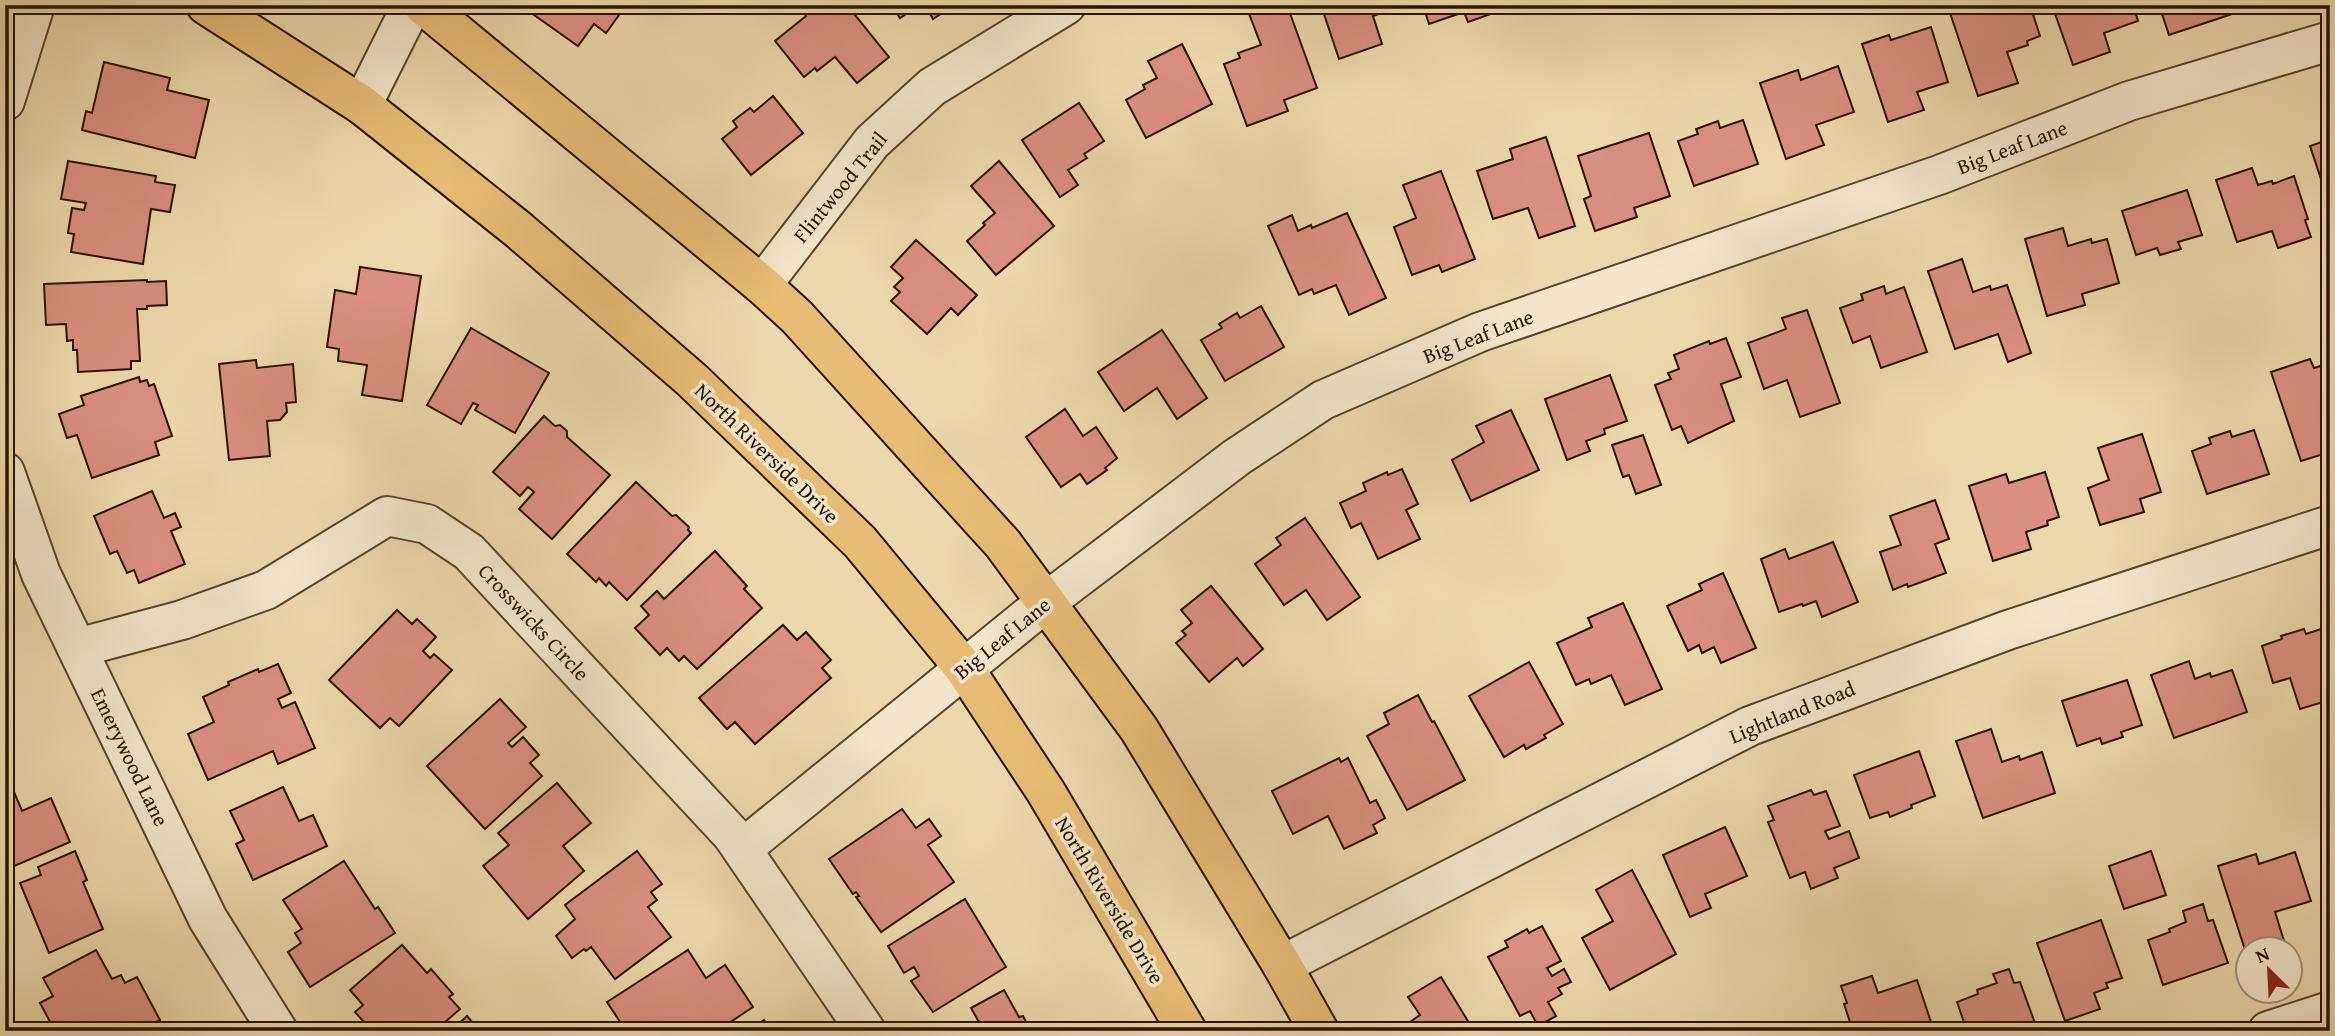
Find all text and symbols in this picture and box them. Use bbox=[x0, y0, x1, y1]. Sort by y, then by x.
street label: Big Leaf Lane bbox=[1952, 112, 2072, 182]
street label: Flintwood Trail bbox=[785, 125, 895, 249]
street label: Big Leaf Lane bbox=[1418, 301, 1538, 371]
street label: North Riverside Drive bbox=[688, 376, 846, 530]
street label: Crosswicks Circle bbox=[471, 556, 597, 688]
street label: Big Leaf Lane bbox=[947, 589, 1057, 687]
street label: Lightland Road bbox=[1724, 672, 1860, 751]
street label: Emerywood Lane bbox=[83, 683, 177, 832]
street label: North Riverside Drive bbox=[1048, 810, 1172, 990]
north arrow bbox=[2234, 934, 2304, 1004]
text: N bbox=[2251, 939, 2274, 970]

